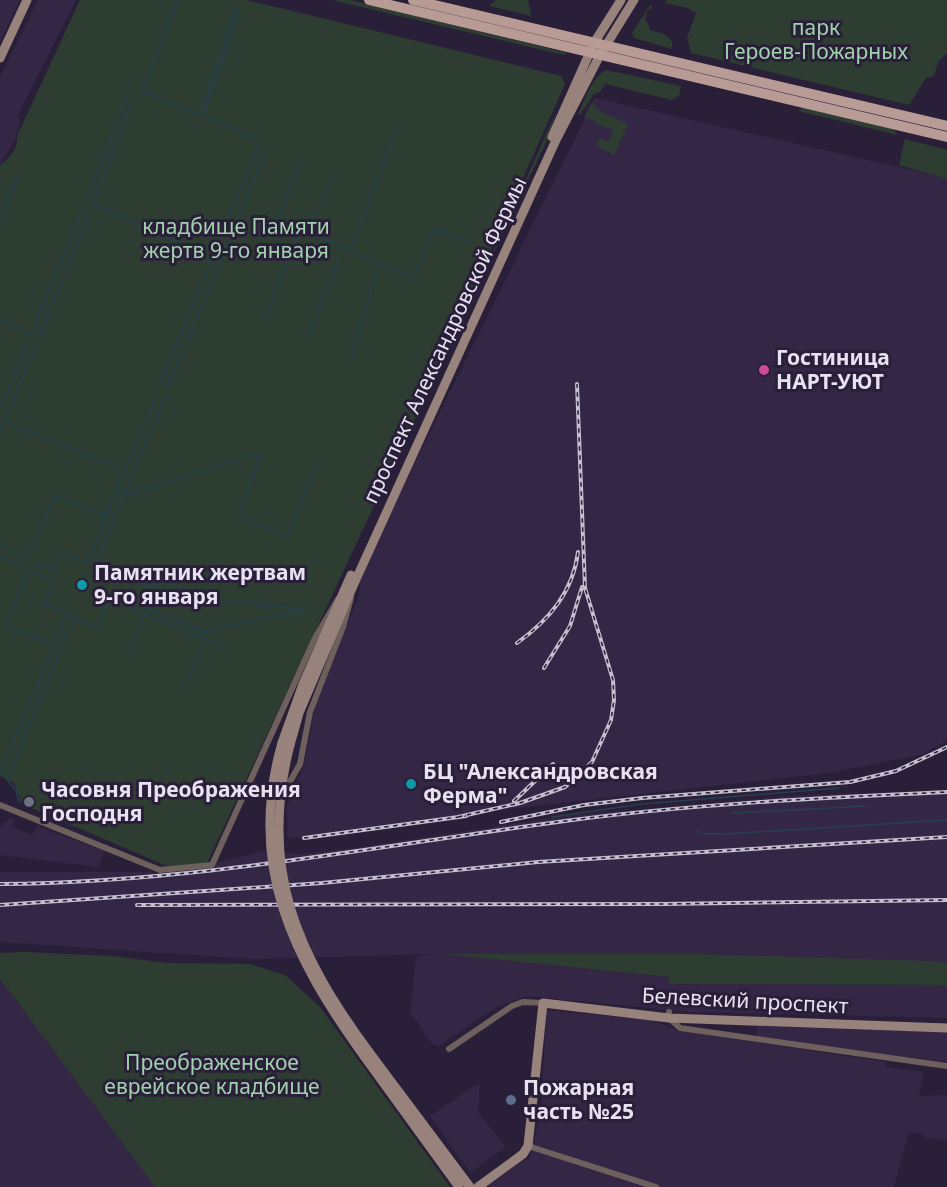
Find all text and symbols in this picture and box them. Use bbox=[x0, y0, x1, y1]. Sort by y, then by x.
park label: парк Героев-Пожарных bbox=[724, 13, 908, 65]
street label: проспект Александровской Фермы bbox=[356, 172, 532, 507]
park label: кладбище Памяти жертв 9-го января bbox=[142, 212, 330, 264]
place label: Гостиница НАРТ-УЮТ bbox=[776, 343, 890, 395]
marker: Гостиница НАРТ-УЮТ bbox=[757, 363, 771, 377]
place label: Памятник жертвам 9-го января bbox=[94, 558, 306, 610]
marker: Памятник жертвам 9-го января bbox=[75, 578, 89, 592]
place label: БЦ "Александровская Ферма" bbox=[423, 757, 658, 809]
place label: Часовня Преображения Господня bbox=[41, 775, 301, 827]
marker: БЦ "Александровская Ферма" bbox=[404, 777, 418, 791]
marker: Часовня Преображения Господня bbox=[22, 795, 36, 809]
street label: Белевский проспект bbox=[641, 981, 849, 1019]
park label: Преображенское еврейское кладбище bbox=[104, 1048, 320, 1100]
place label: Пожарная часть №25 bbox=[523, 1073, 634, 1125]
marker: Пожарная часть №25 bbox=[504, 1093, 518, 1107]

